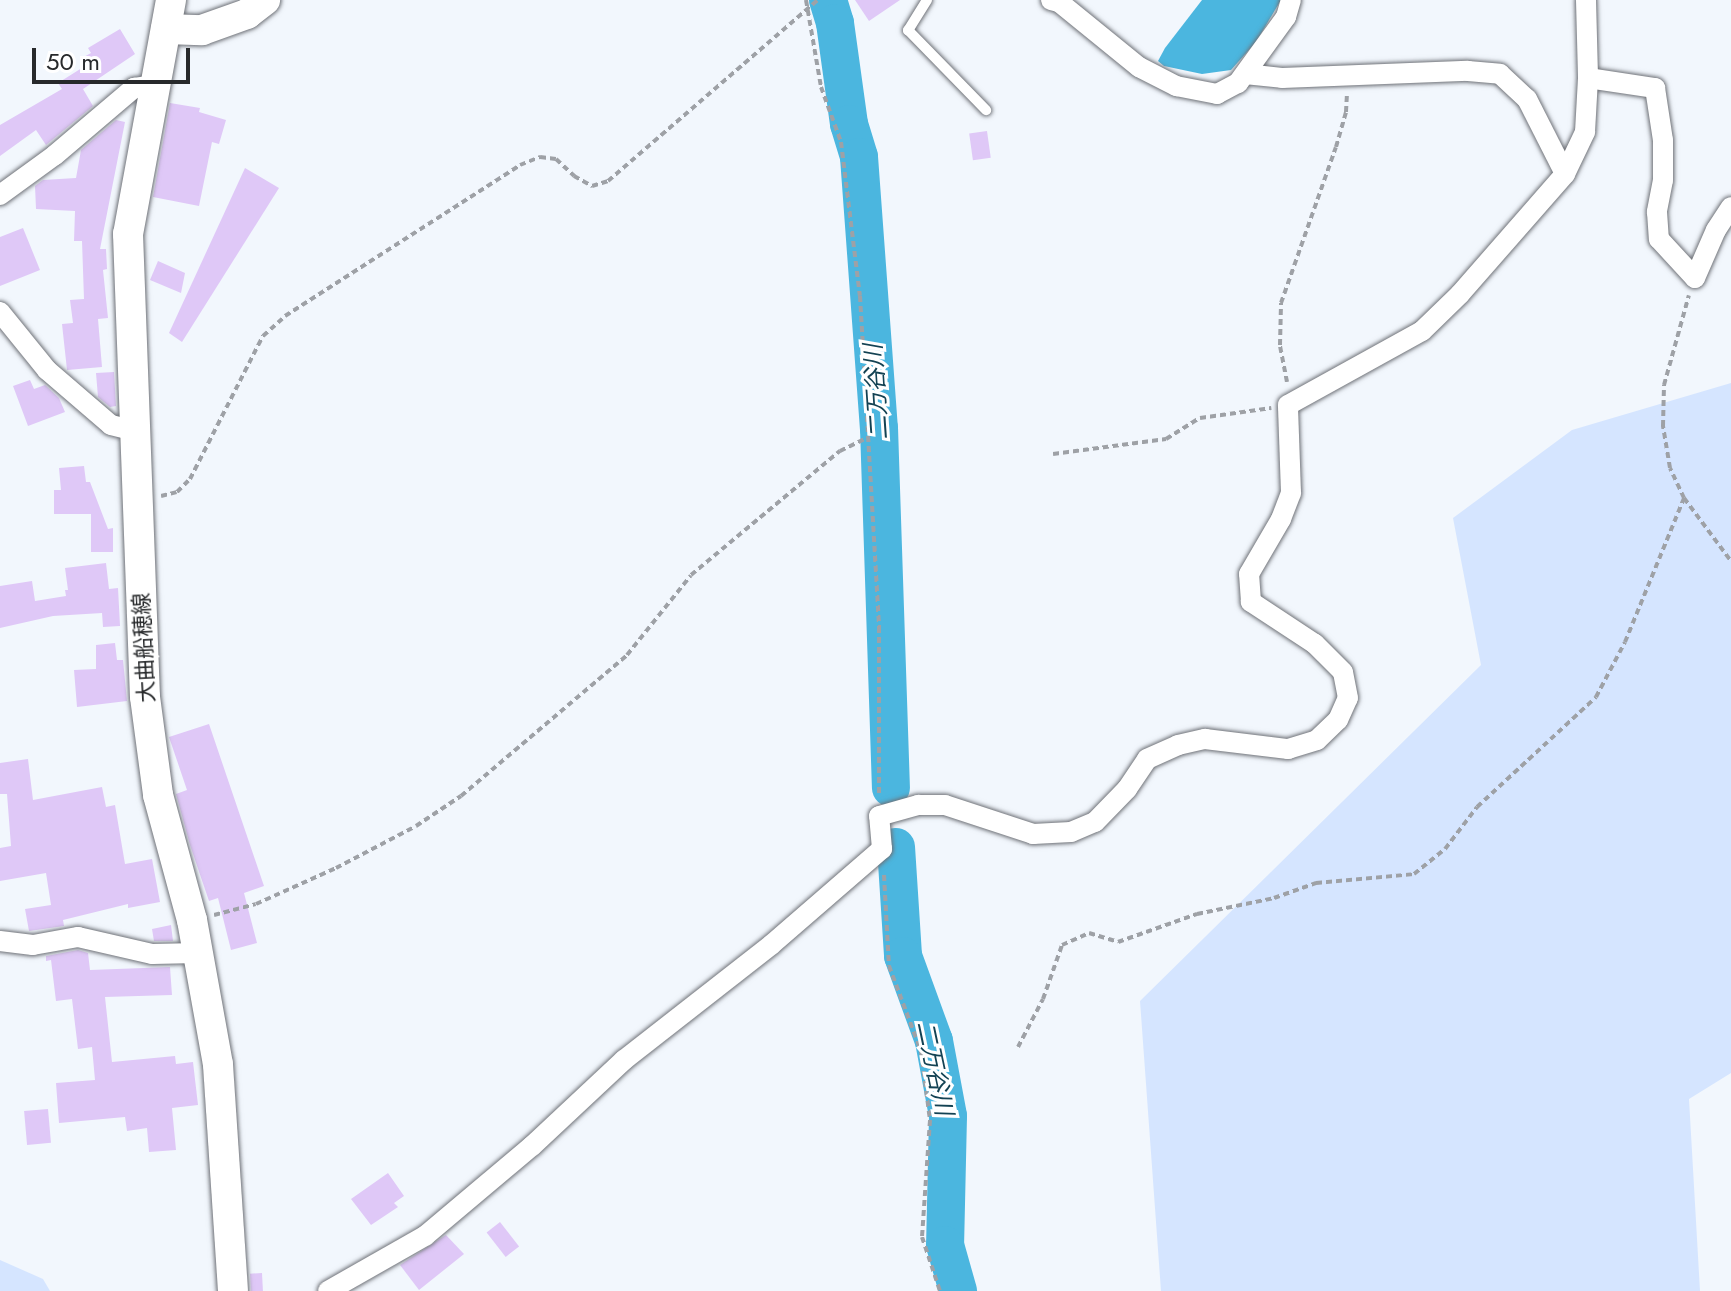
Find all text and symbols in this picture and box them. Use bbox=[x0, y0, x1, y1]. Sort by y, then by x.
scale bar bbox=[36, 32, 194, 82]
text: 50 m bbox=[46, 44, 100, 79]
water label: 二万谷川 bbox=[858, 343, 894, 441]
street label: 大曲船穂線 bbox=[128, 592, 160, 704]
water label: 二万谷川 bbox=[911, 1018, 959, 1118]

